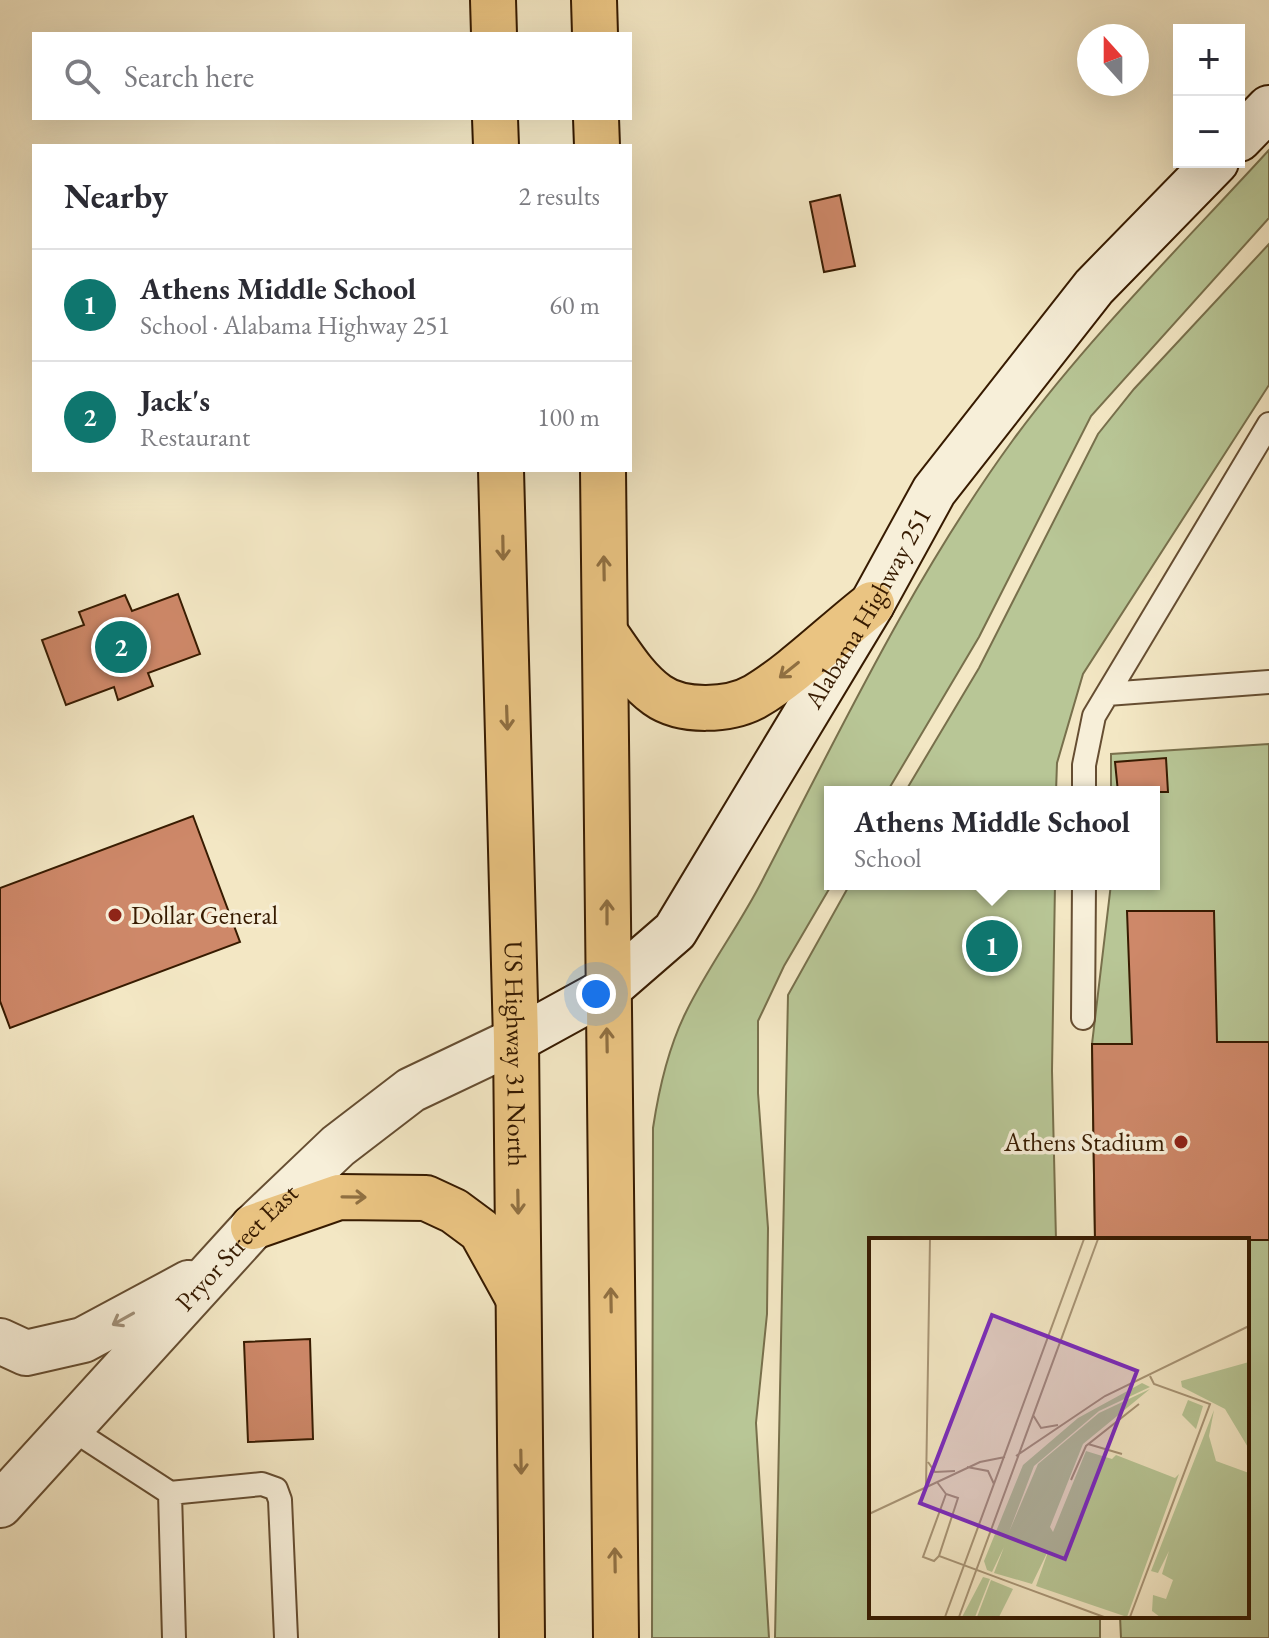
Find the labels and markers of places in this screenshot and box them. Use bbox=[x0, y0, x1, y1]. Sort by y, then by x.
pin: 2 bbox=[95, 617, 147, 677]
place label: Dollar General bbox=[131, 898, 278, 932]
marker: Dollar General bbox=[106, 906, 124, 924]
pin: 1 bbox=[966, 916, 1018, 976]
place label: Athens Stadium bbox=[1003, 1125, 1165, 1159]
marker: Athens Stadium bbox=[1172, 1133, 1190, 1151]

